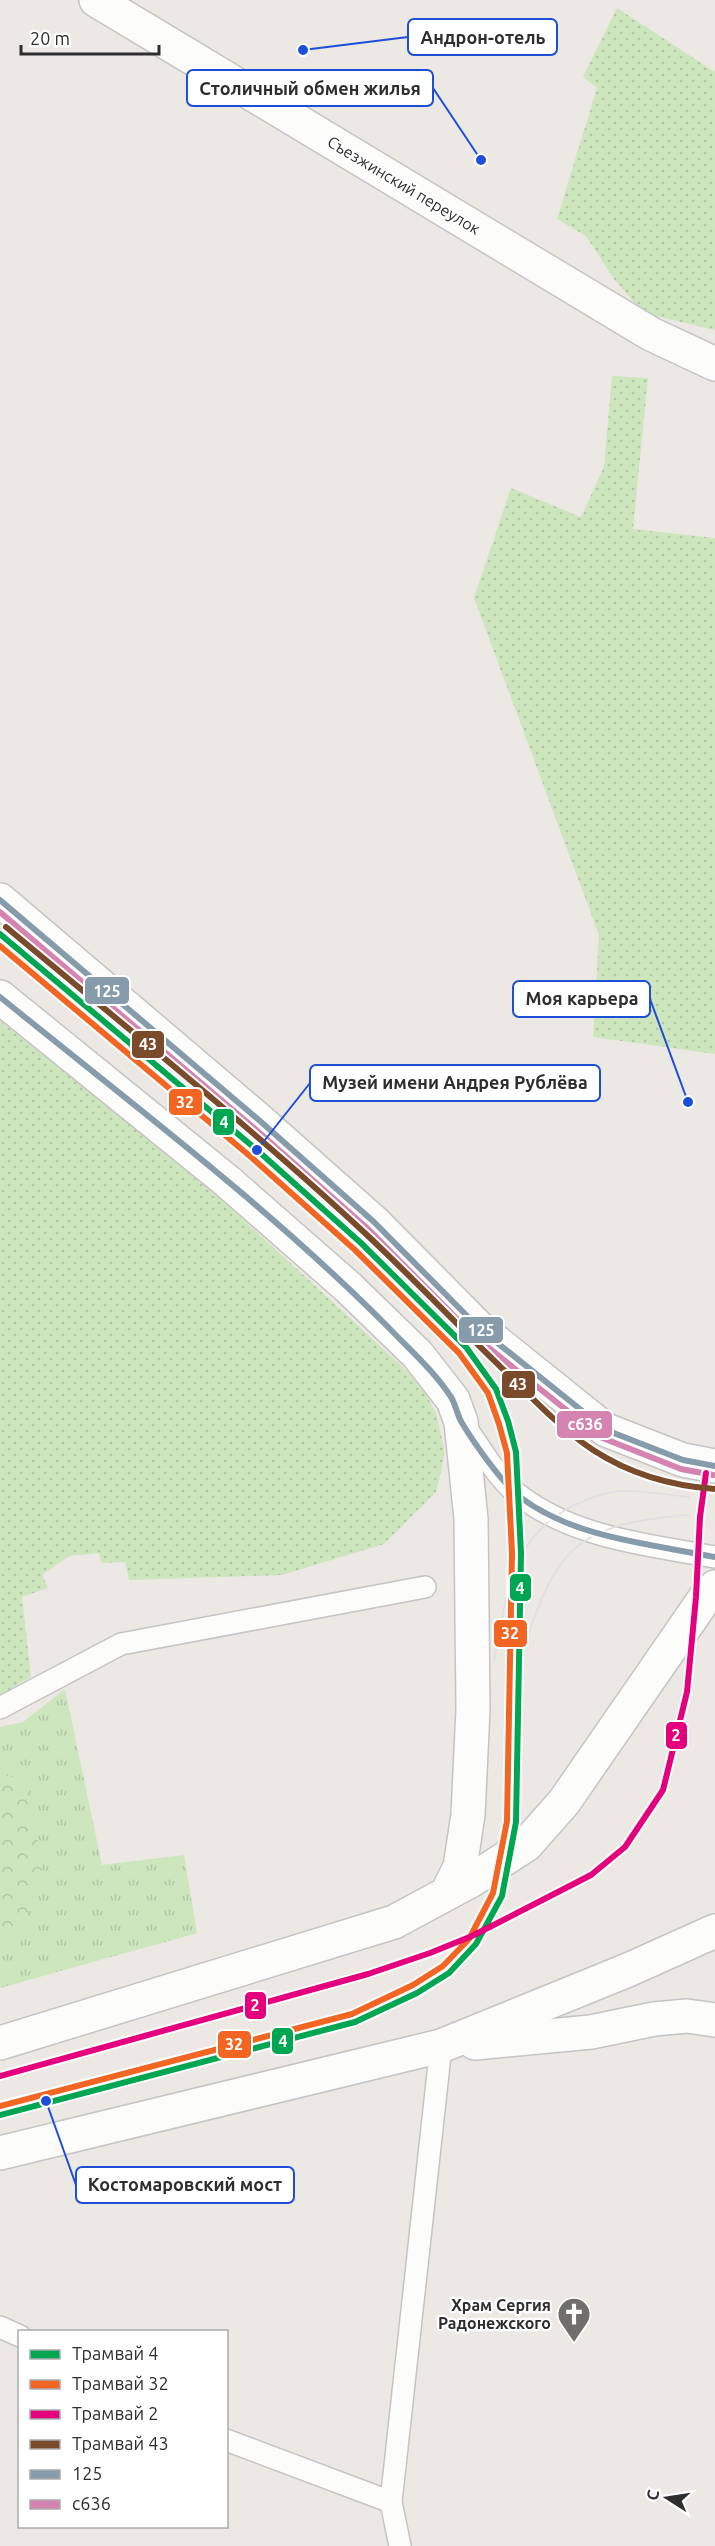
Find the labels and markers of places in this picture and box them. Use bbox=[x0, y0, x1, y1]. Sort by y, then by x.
callout: Андрон-отель bbox=[408, 19, 557, 55]
callout: Столичный обмен жилья bbox=[187, 70, 433, 106]
callout: Моя карьера bbox=[513, 981, 650, 1017]
callout: Музей имени Андрея Рублёва bbox=[310, 1065, 600, 1101]
callout: Костомаровский мост bbox=[76, 2167, 294, 2203]
place label: Храм Сергия Радонежского bbox=[438, 2296, 551, 2332]
church icon: Храм Сергия Радонежского bbox=[556, 2296, 592, 2343]

